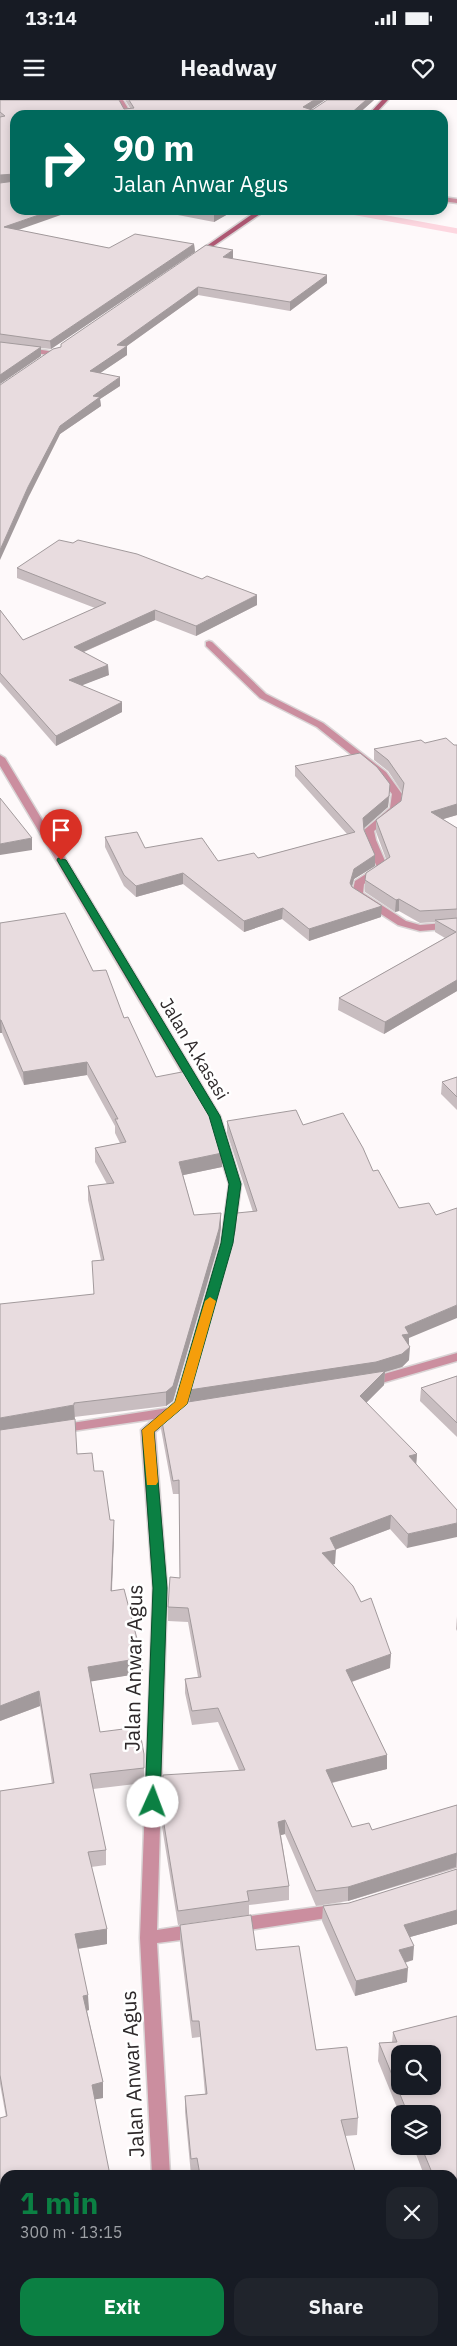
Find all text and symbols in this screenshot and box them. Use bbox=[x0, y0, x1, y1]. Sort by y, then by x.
text: 13:14 bbox=[25, 6, 77, 30]
text: Headway bbox=[180, 53, 277, 82]
icon: menu bbox=[20, 54, 48, 82]
icon: heart bbox=[409, 54, 437, 82]
text: 90 m bbox=[113, 125, 195, 171]
icon: right bbox=[30, 130, 95, 195]
text: Jalan Anwar Agus bbox=[113, 169, 288, 198]
pin bbox=[40, 809, 82, 860]
icon: arrive bbox=[47, 816, 75, 844]
street label: Jalan A.kasasi bbox=[155, 993, 234, 1104]
street label: Jalan Anwar Agus bbox=[118, 1584, 148, 1752]
position arrow bbox=[126, 1775, 178, 1827]
street label: Jalan Anwar Agus bbox=[114, 1990, 150, 2158]
map controls bbox=[391, 2045, 441, 2155]
button: search bbox=[391, 2045, 441, 2095]
button: layers bbox=[391, 2105, 441, 2155]
text: 1 min bbox=[20, 2183, 98, 2222]
button: close bbox=[386, 2187, 438, 2239]
text: 300 m · 13:15 bbox=[20, 2222, 122, 2242]
button: Exit bbox=[20, 2278, 224, 2336]
button: Share bbox=[234, 2278, 438, 2336]

